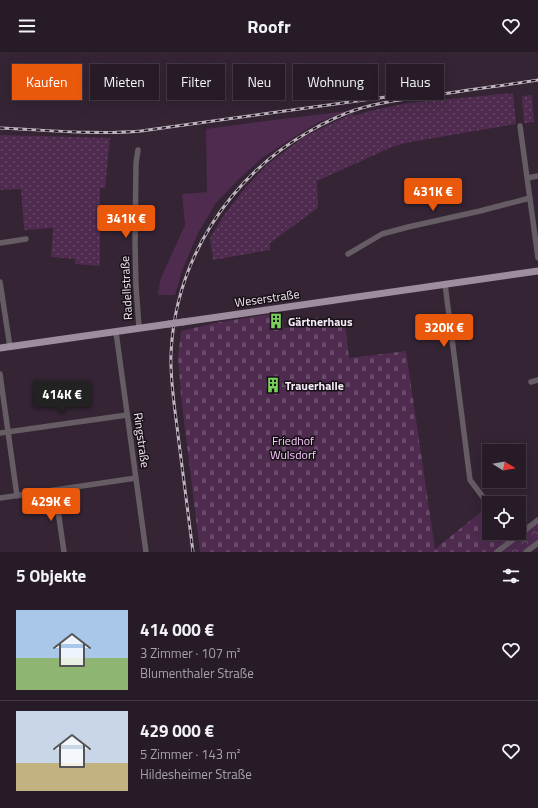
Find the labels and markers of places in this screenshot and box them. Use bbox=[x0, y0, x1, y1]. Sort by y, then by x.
pin: 431K € bbox=[400, 178, 466, 212]
pin: 341K € bbox=[93, 205, 159, 239]
building icon: Gärtnerhaus bbox=[267, 312, 285, 330]
place label: Gärtnerhaus bbox=[288, 312, 353, 331]
pin: 320K € bbox=[411, 314, 477, 348]
building icon: Trauerhalle bbox=[264, 376, 282, 394]
place label: Trauerhalle bbox=[285, 376, 344, 395]
pin: 414K € bbox=[29, 381, 95, 415]
pin: 429K € bbox=[18, 488, 84, 522]

